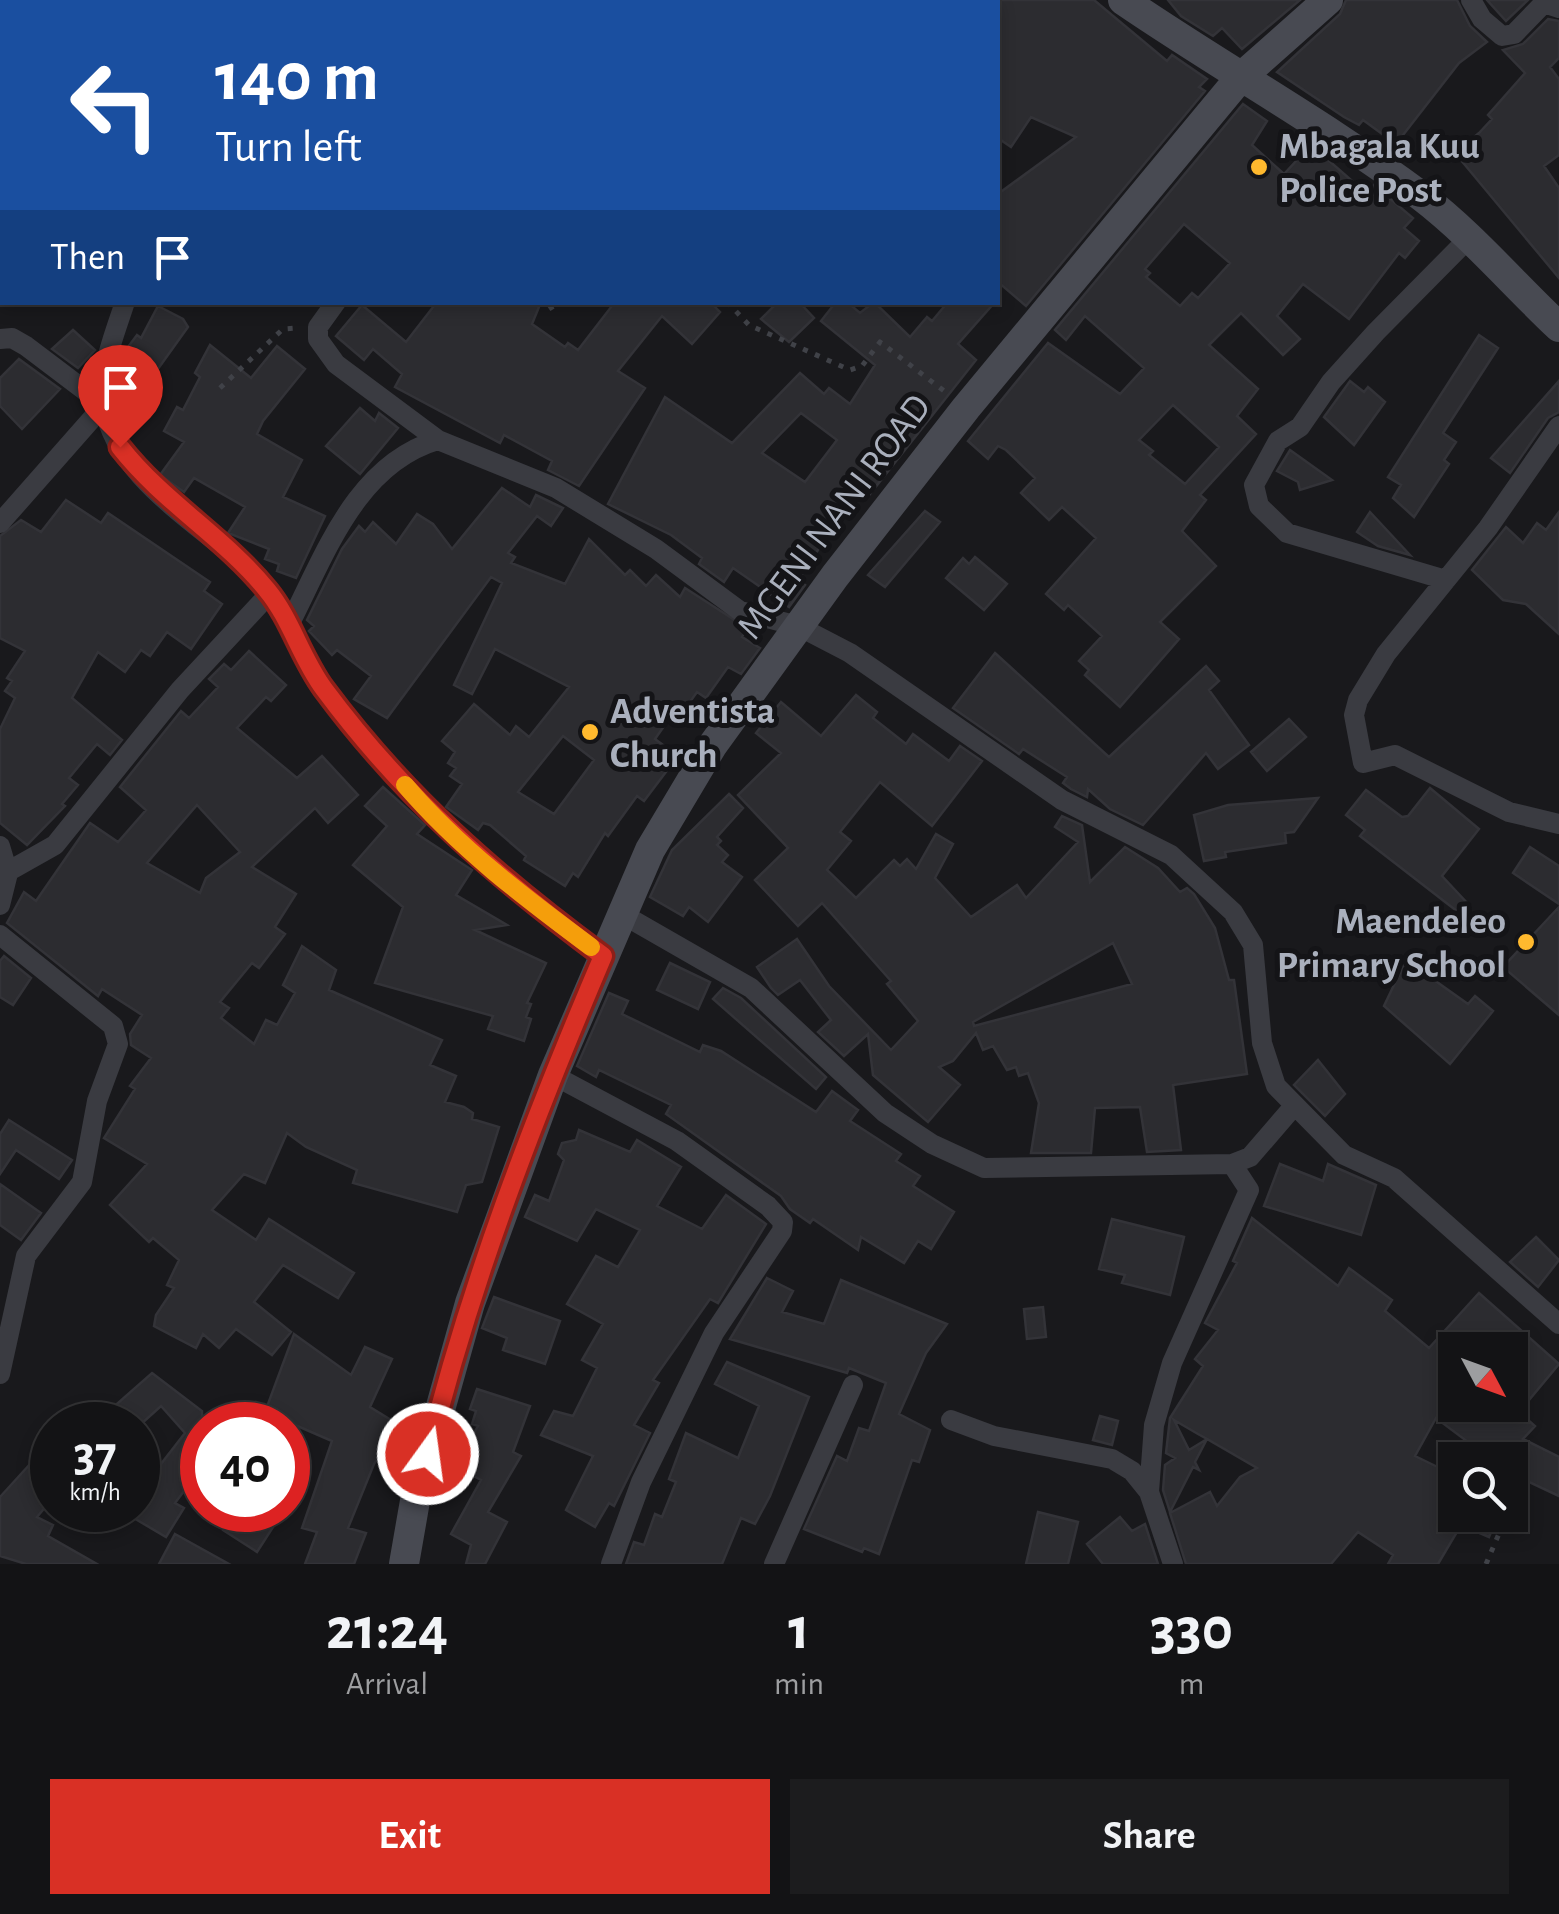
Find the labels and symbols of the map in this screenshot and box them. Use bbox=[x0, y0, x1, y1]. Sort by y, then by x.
place label: Mbagala Kuu Police Post bbox=[1279, 128, 1480, 210]
marker: Mbagala Kuu Police Post bbox=[1248, 156, 1270, 178]
pin bbox=[78, 345, 163, 448]
street label: MGENI NANI ROAD bbox=[731, 388, 938, 646]
place label: Adventista Church bbox=[610, 693, 775, 775]
marker: Adventista Church bbox=[579, 721, 601, 743]
place label: Maendeleo Primary School bbox=[1277, 903, 1506, 985]
marker: Maendeleo Primary School bbox=[1515, 931, 1537, 953]
north arrow bbox=[1438, 1332, 1528, 1422]
speed limit sign: 40 bbox=[180, 1402, 310, 1532]
position arrow bbox=[376, 1402, 480, 1506]

